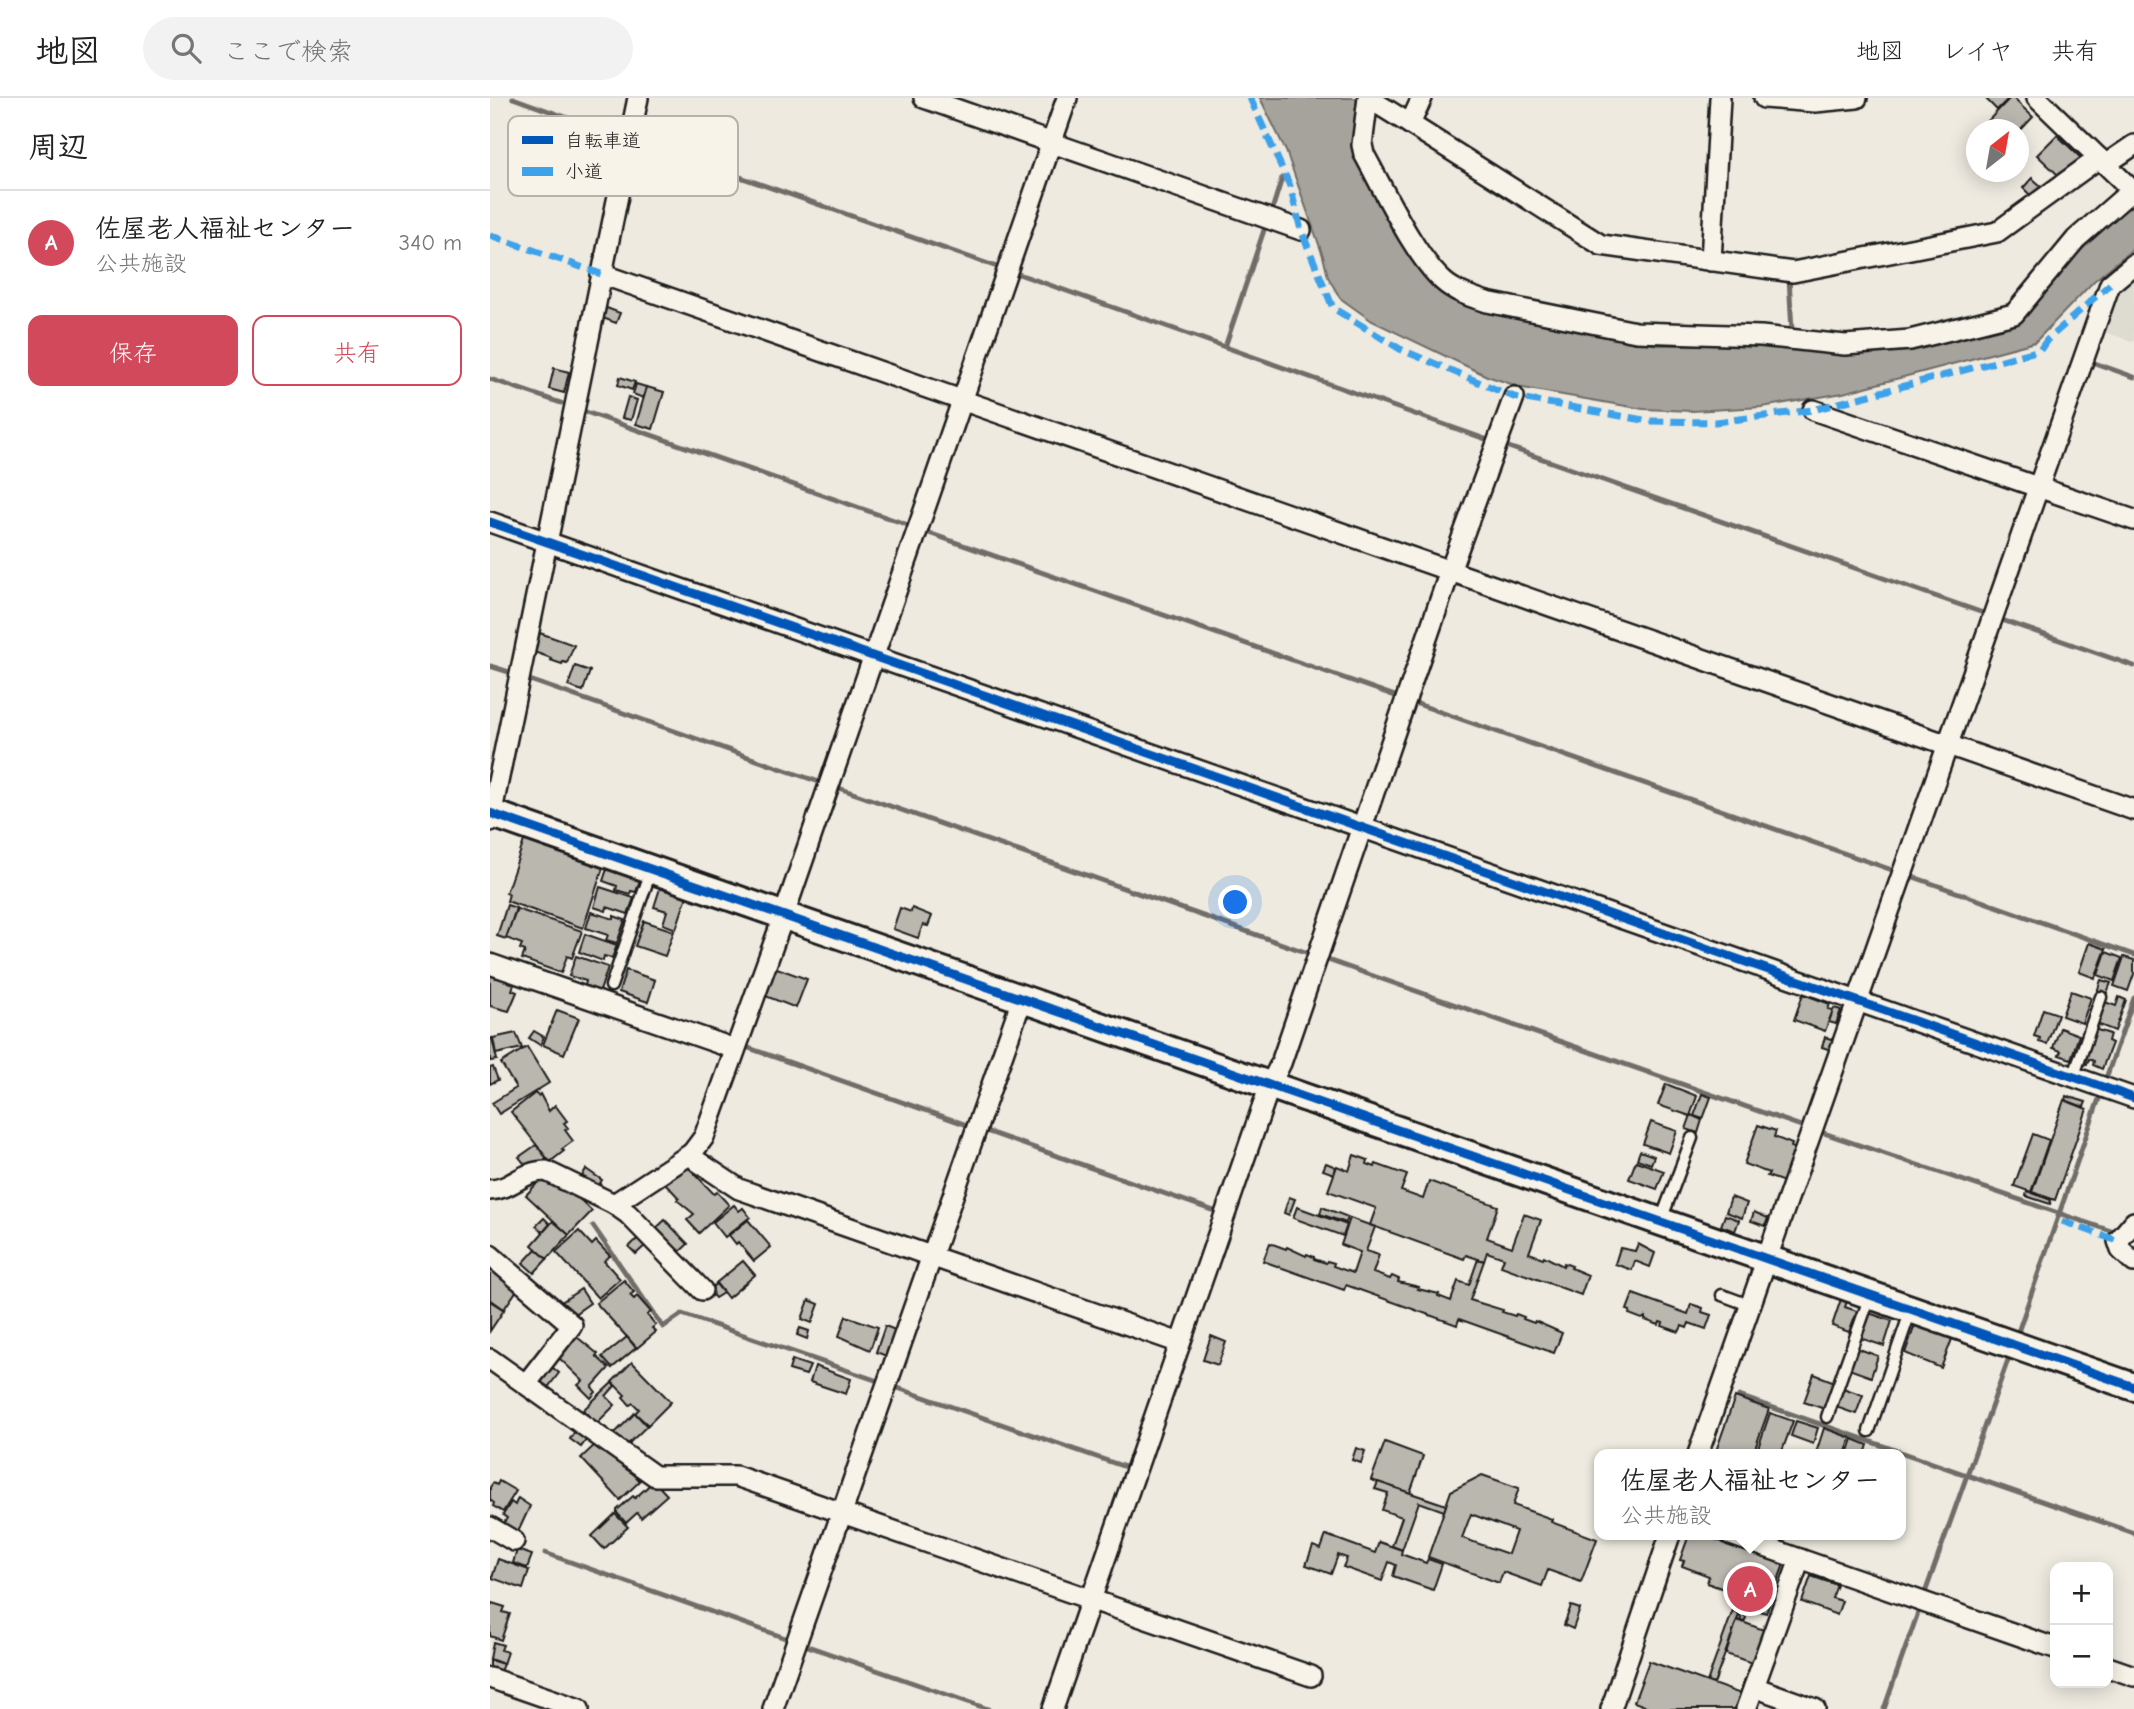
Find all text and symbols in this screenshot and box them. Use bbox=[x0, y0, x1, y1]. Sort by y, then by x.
search box bbox=[143, 17, 633, 80]
icon: search bbox=[167, 29, 205, 67]
text: 地図 bbox=[35, 32, 101, 70]
text: ここで検索 bbox=[223, 37, 353, 67]
text: 地図 bbox=[1856, 37, 1904, 65]
text: レイヤ bbox=[1942, 37, 2013, 65]
text: 共有 bbox=[2051, 37, 2099, 65]
legend bbox=[508, 116, 738, 196]
north arrow bbox=[1966, 119, 2029, 182]
text: 周辺 bbox=[28, 130, 88, 165]
text: 自転車道 bbox=[565, 130, 641, 152]
text: 小道 bbox=[565, 161, 603, 183]
text: 佐屋老人福祉センター bbox=[95, 214, 355, 244]
text: A bbox=[45, 229, 57, 256]
text: 340 m bbox=[399, 229, 462, 256]
text: 公共施設 bbox=[95, 250, 187, 277]
button: 保存 bbox=[28, 315, 238, 386]
button: 共有 bbox=[252, 315, 462, 386]
your location bbox=[1218, 885, 1252, 919]
popup bbox=[1594, 1449, 1906, 1540]
text: 佐屋老人福祉センター bbox=[1620, 1466, 1880, 1496]
text: 公共施設 bbox=[1620, 1502, 1712, 1529]
map controls bbox=[2050, 1562, 2113, 1688]
button: + bbox=[2050, 1562, 2113, 1625]
pin: A bbox=[1727, 1563, 1773, 1615]
button: − bbox=[2050, 1625, 2113, 1688]

